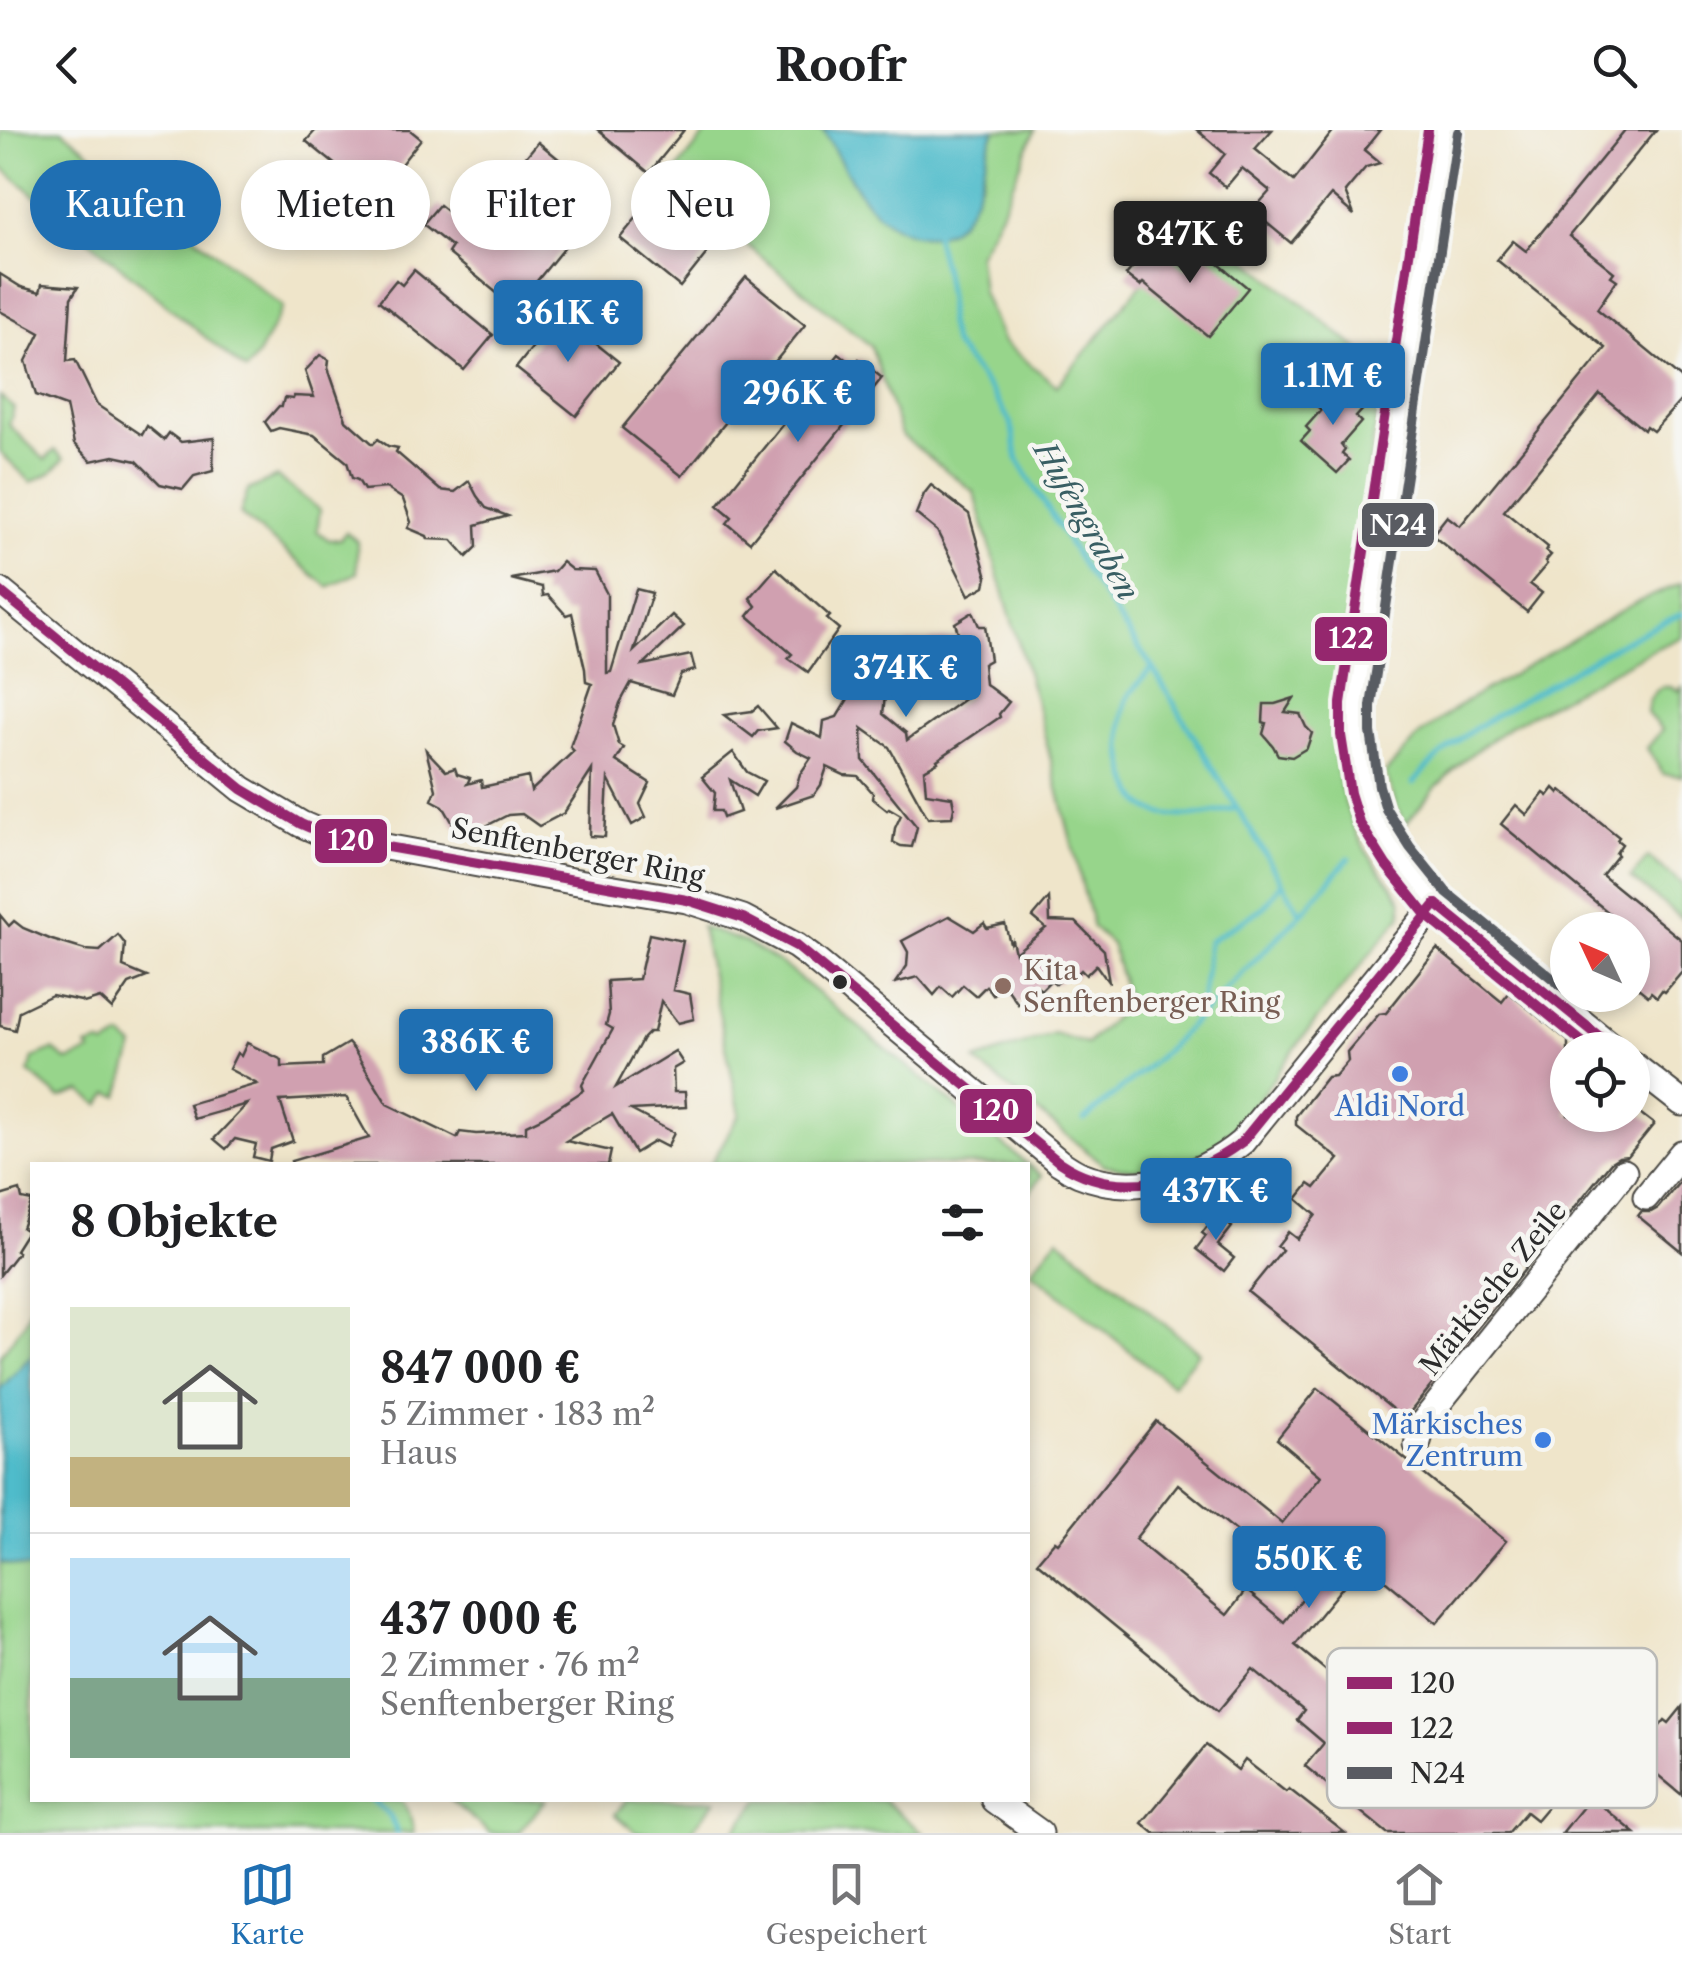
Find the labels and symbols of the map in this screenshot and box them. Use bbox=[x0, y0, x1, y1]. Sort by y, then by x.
pin: 847K € bbox=[1109, 201, 1271, 286]
pin: 361K € bbox=[487, 280, 649, 365]
pin: 1.1M € bbox=[1252, 343, 1414, 428]
pin: 296K € bbox=[717, 360, 879, 445]
water label: Hufengraben bbox=[1025, 433, 1147, 607]
line badge: N24 bbox=[1360, 501, 1436, 549]
text: N24 bbox=[1369, 508, 1427, 542]
line badge: 122 bbox=[1313, 615, 1389, 663]
text: 122 bbox=[1328, 621, 1374, 655]
pin: 374K € bbox=[825, 635, 987, 720]
street label: Senftenberger Ring bbox=[449, 811, 708, 893]
line badge: 120 bbox=[313, 817, 389, 865]
text: 120 bbox=[328, 823, 374, 857]
north arrow bbox=[1550, 912, 1650, 1012]
place label: Kita Senftenberger Ring bbox=[1023, 953, 1280, 1019]
unlabelled marker bbox=[830, 972, 850, 992]
marker: Kita Senftenberger Ring bbox=[992, 975, 1014, 997]
pin: 386K € bbox=[395, 1009, 557, 1094]
marker: Aldi Nord bbox=[1389, 1063, 1411, 1085]
line badge: 120 bbox=[958, 1087, 1034, 1135]
place label: Aldi Nord bbox=[1334, 1089, 1465, 1123]
text: 120 bbox=[973, 1093, 1019, 1127]
pin: 437K € bbox=[1135, 1158, 1297, 1243]
street label: Märkische Zeile bbox=[1412, 1194, 1574, 1382]
place label: Märkisches Zentrum bbox=[1371, 1407, 1523, 1473]
marker: Märkisches Zentrum bbox=[1532, 1429, 1554, 1451]
pin: 550K € bbox=[1228, 1526, 1390, 1611]
legend bbox=[1327, 1648, 1657, 1808]
text: 120 bbox=[1410, 1666, 1456, 1700]
text: 122 bbox=[1410, 1711, 1454, 1745]
text: N24 bbox=[1410, 1756, 1465, 1790]

